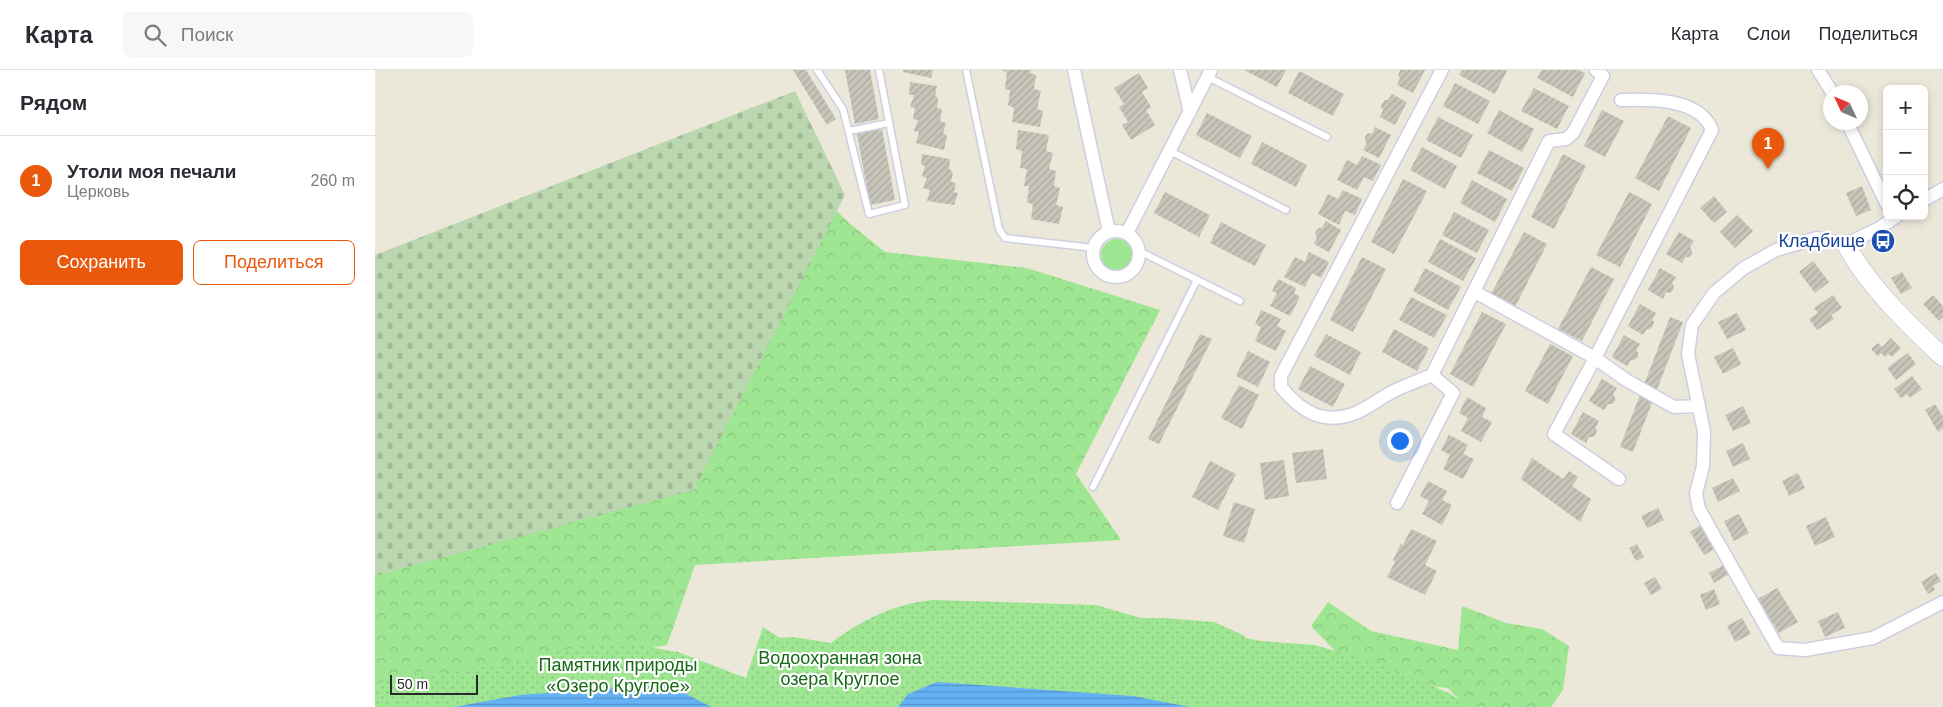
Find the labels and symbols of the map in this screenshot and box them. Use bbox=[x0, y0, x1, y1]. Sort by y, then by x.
north arrow bbox=[1823, 85, 1868, 130]
pin: 1 bbox=[1752, 128, 1784, 169]
bus stop icon: Кладбище bbox=[1870, 228, 1896, 254]
place label: Кладбище bbox=[1779, 231, 1865, 251]
your location bbox=[1387, 428, 1413, 454]
park label: Водоохранная зона озера Круглое bbox=[758, 648, 923, 689]
park label: Памятник природы «Озеро Круглое» bbox=[538, 655, 698, 696]
scale bar bbox=[390, 672, 477, 695]

